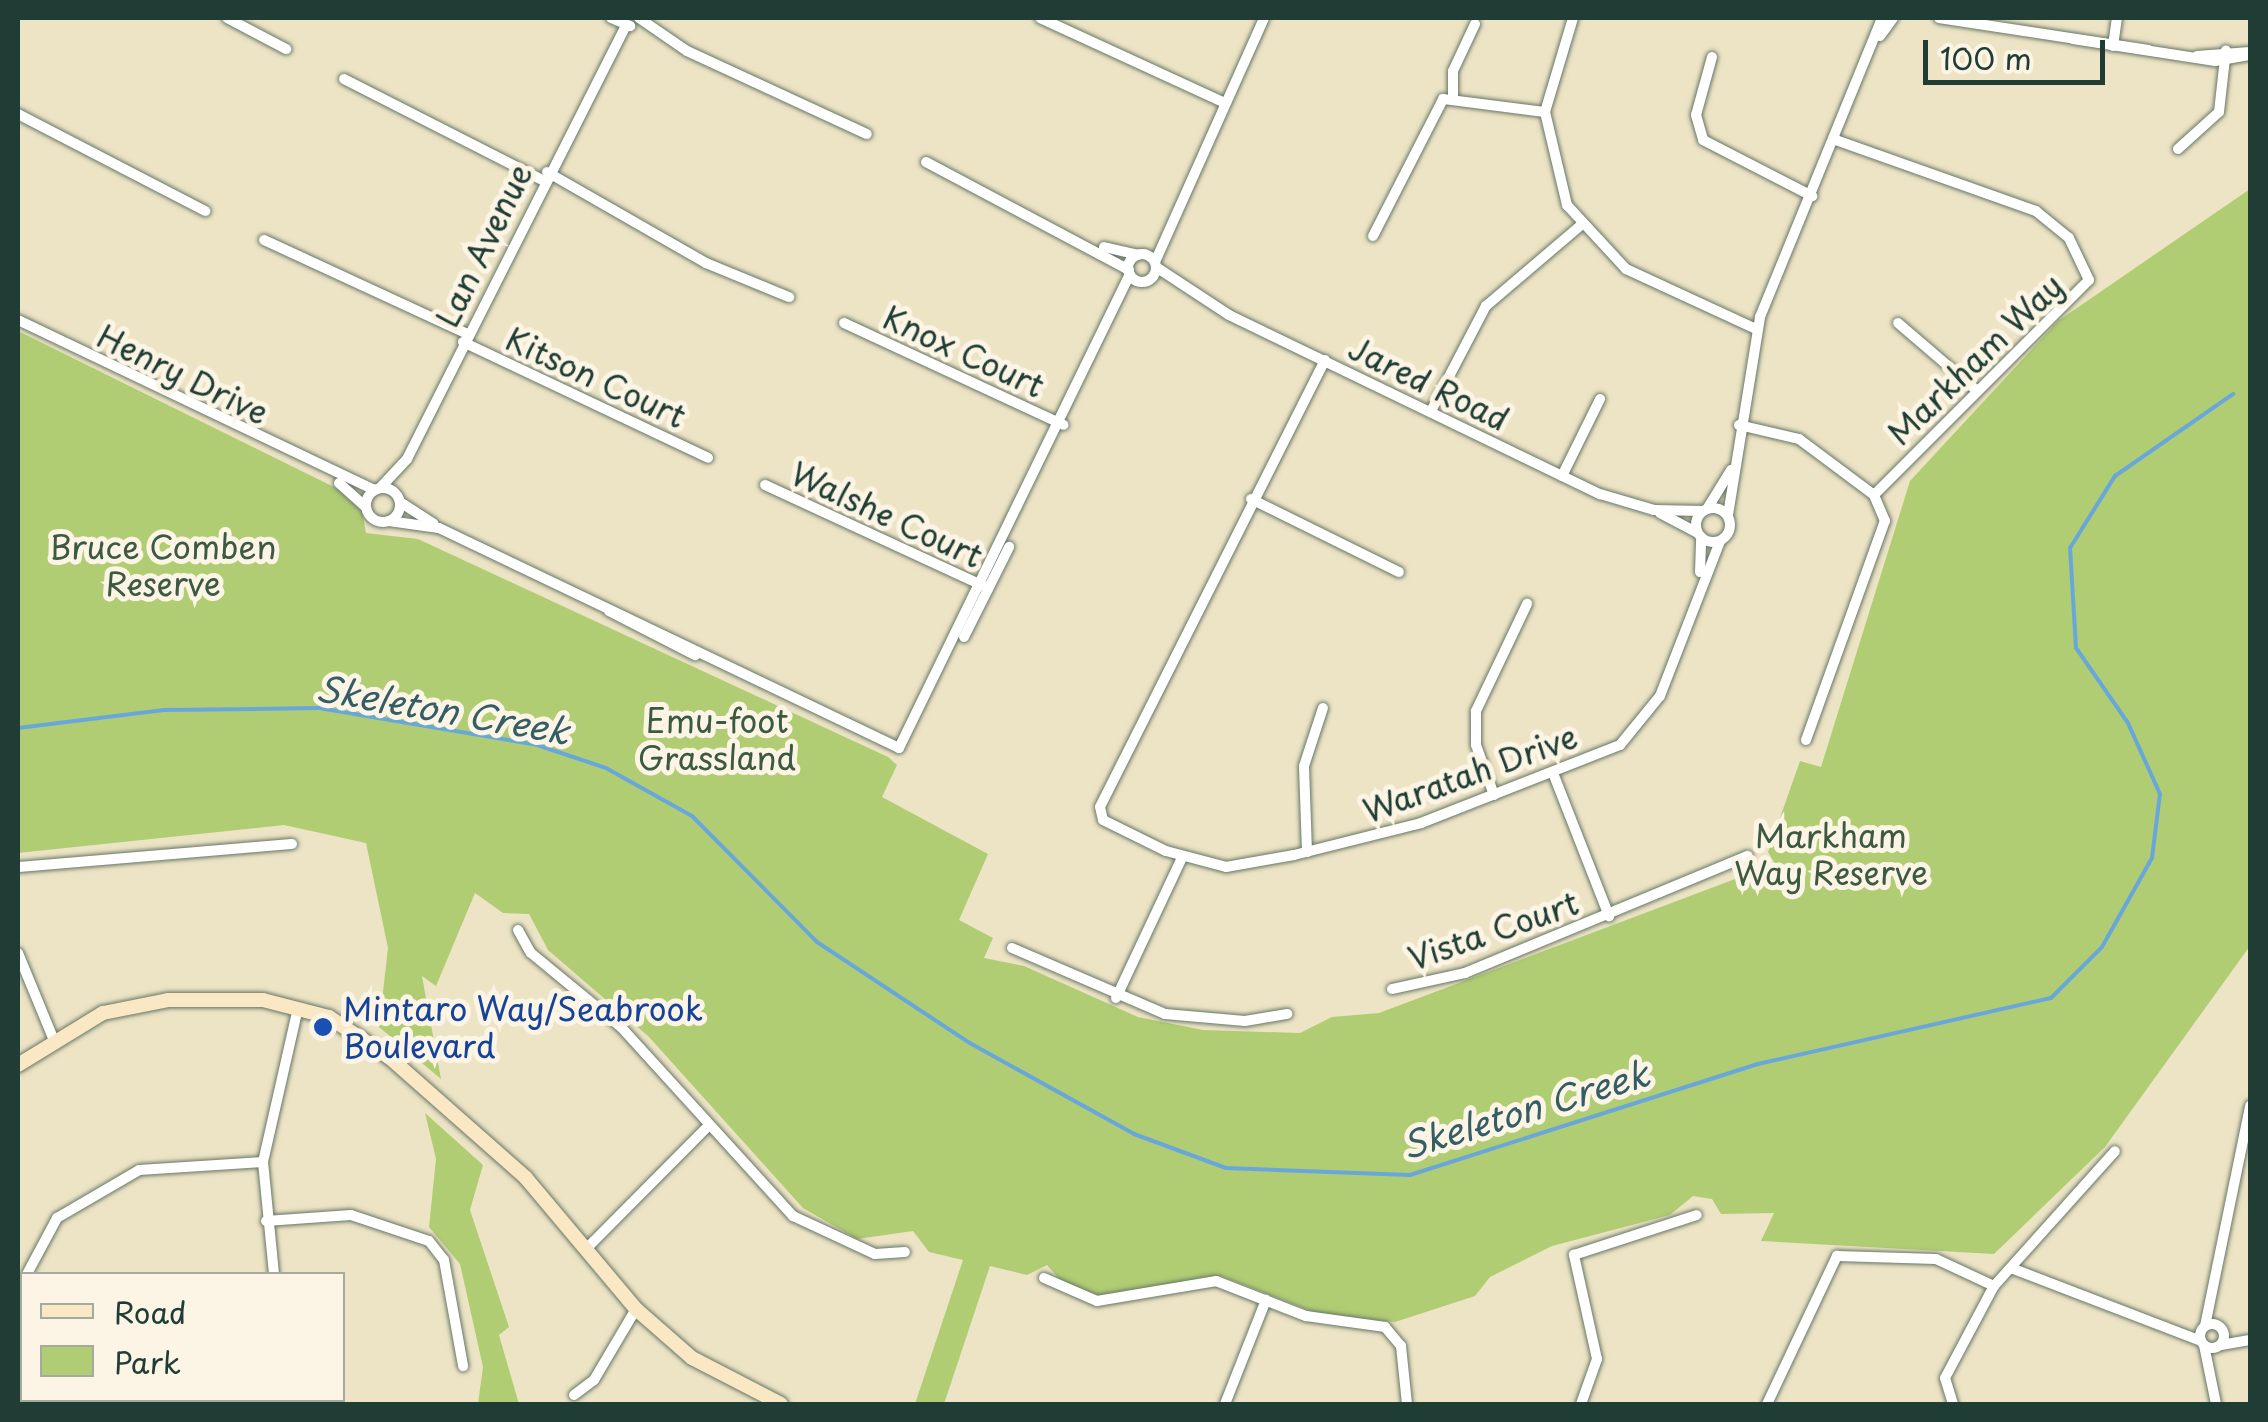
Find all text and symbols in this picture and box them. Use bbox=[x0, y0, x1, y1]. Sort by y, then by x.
scale bar bbox=[1928, 20, 2110, 82]
text: 100 m bbox=[1940, 35, 2032, 80]
street label: Lan Avenue bbox=[427, 157, 539, 333]
street label: Markham Way bbox=[1879, 265, 2071, 453]
street label: Knox Court bbox=[877, 297, 1051, 405]
street label: Henry Drive bbox=[91, 316, 275, 432]
street label: Kitson Court bbox=[500, 319, 692, 435]
street label: Jared Road bbox=[1341, 327, 1517, 439]
street label: Walshe Court bbox=[784, 453, 990, 575]
park label: Bruce Comben Reserve bbox=[49, 528, 277, 603]
water label: Skeleton Creek bbox=[313, 666, 573, 752]
park label: Emu-foot Grassland bbox=[638, 702, 796, 777]
street label: Waratah Drive bbox=[1356, 716, 1584, 830]
park label: Markham Way Reserve bbox=[1734, 817, 1928, 892]
street label: Vista Court bbox=[1404, 883, 1582, 977]
place label: Mintaro Way/Seabrook Boulevard bbox=[343, 990, 704, 1065]
marker: Mintaro Way/Seabrook Boulevard bbox=[312, 1016, 334, 1038]
water label: Skeleton Creek bbox=[1396, 1051, 1654, 1167]
legend bbox=[20, 1272, 345, 1402]
text: Road bbox=[114, 1289, 187, 1334]
text: Park bbox=[114, 1339, 181, 1384]

